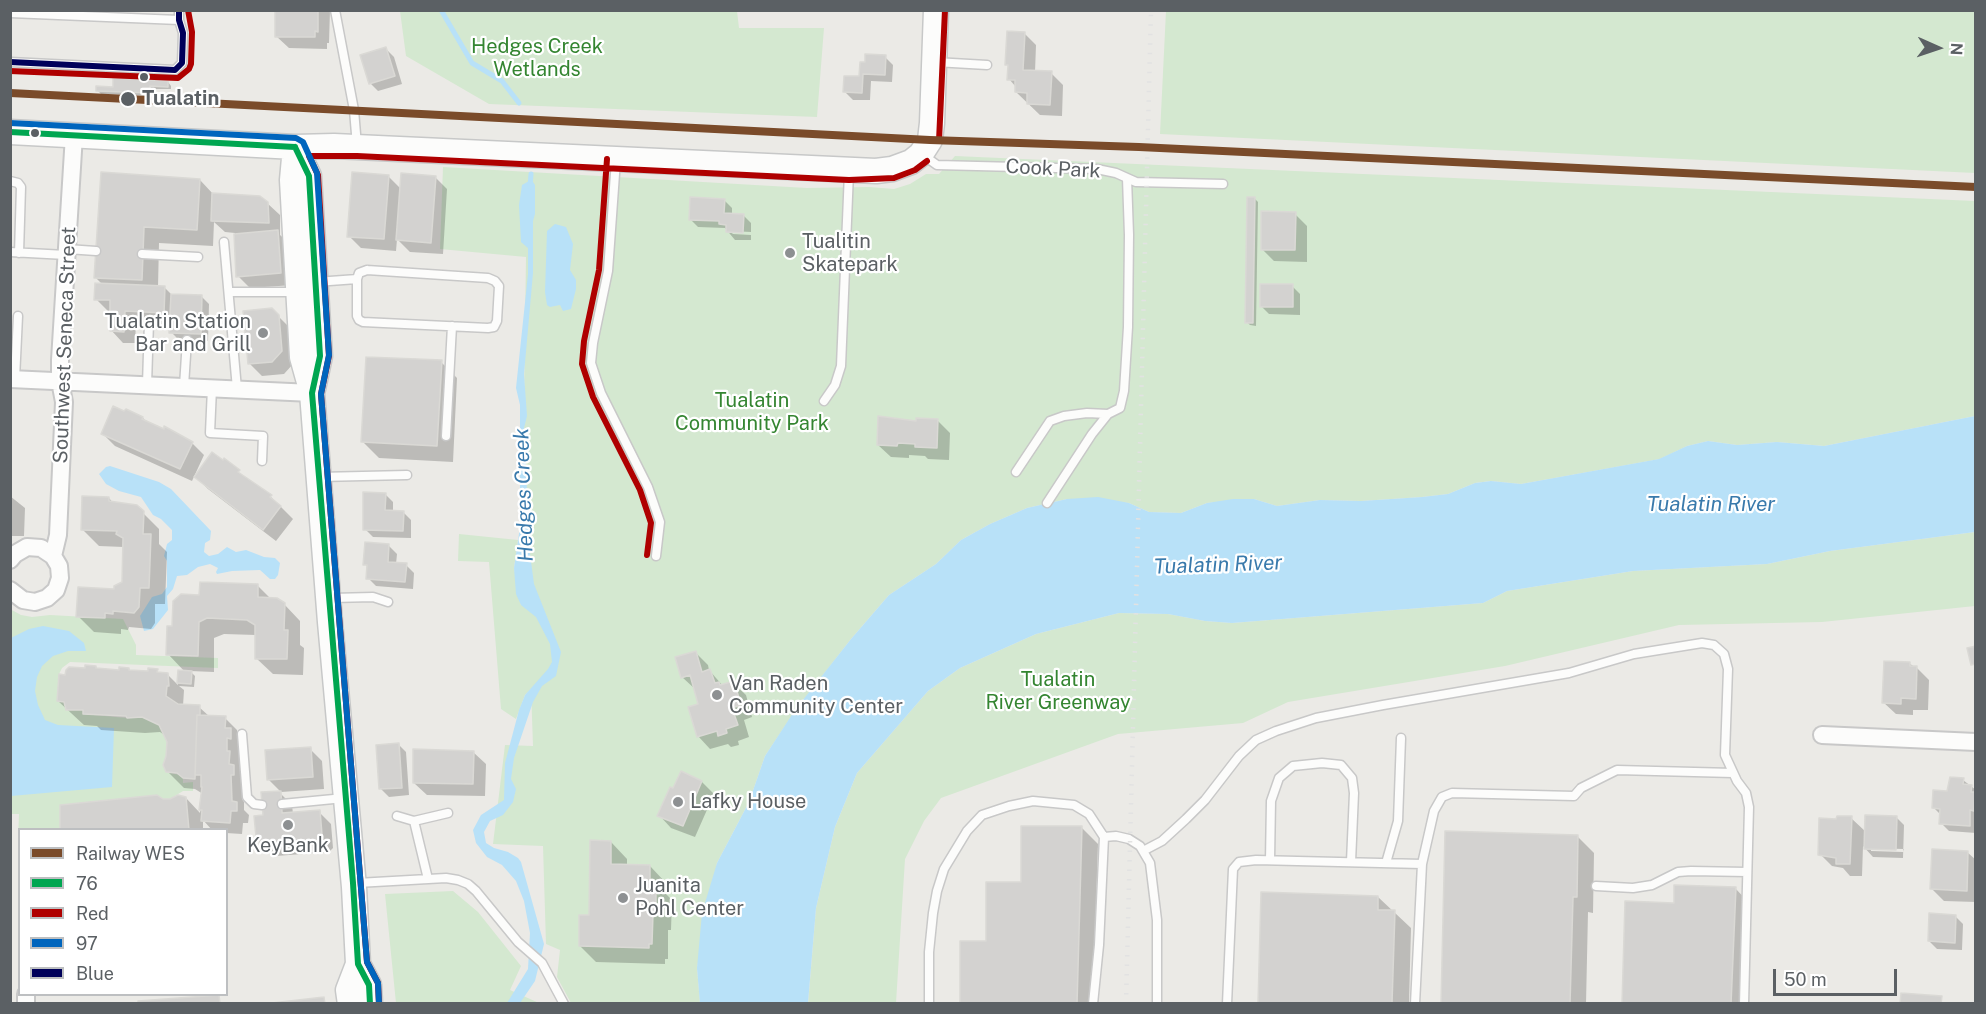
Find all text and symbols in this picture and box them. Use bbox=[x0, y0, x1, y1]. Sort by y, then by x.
north arrow bbox=[1908, 18, 1968, 78]
park label: Hedges Creek Wetlands bbox=[471, 35, 603, 82]
text: N bbox=[1947, 42, 1966, 56]
unlabelled marker bbox=[138, 71, 150, 83]
place label: Tualatin bbox=[142, 87, 219, 111]
marker: Tualatin bbox=[119, 90, 137, 108]
unlabelled marker bbox=[29, 127, 41, 139]
street label: Cook Park bbox=[1005, 155, 1101, 183]
street label: Southwest Seneca Street bbox=[49, 226, 81, 464]
place label: Tualitin Skatepark bbox=[802, 230, 898, 277]
marker: Tualitin Skatepark bbox=[783, 246, 797, 260]
place label: Tualatin Station Bar and Grill bbox=[105, 310, 251, 357]
marker: Tualatin Station Bar and Grill bbox=[256, 326, 270, 340]
park label: Tualatin Community Park bbox=[675, 389, 829, 436]
water label: Hedges Creek bbox=[509, 428, 539, 562]
water label: Tualatin River bbox=[1647, 492, 1775, 518]
water label: Tualatin River bbox=[1153, 550, 1283, 580]
park label: Tualatin River Greenway bbox=[985, 668, 1131, 715]
place label: Van Raden Community Center bbox=[729, 672, 903, 719]
marker: Van Raden Community Center bbox=[710, 688, 724, 702]
place label: Lafky House bbox=[690, 790, 806, 814]
marker: Lafky House bbox=[671, 795, 685, 809]
marker: KeyBank bbox=[281, 818, 295, 832]
legend bbox=[18, 828, 228, 996]
place label: KeyBank bbox=[247, 834, 329, 858]
text: Railway WES bbox=[76, 843, 185, 864]
text: 76 bbox=[76, 873, 98, 894]
place label: Juanita Pohl Center bbox=[635, 874, 744, 921]
marker: Juanita Pohl Center bbox=[616, 891, 630, 905]
text: Red bbox=[76, 903, 109, 924]
text: 97 bbox=[76, 933, 98, 954]
scale bar bbox=[1776, 957, 1900, 995]
text: Blue bbox=[76, 963, 114, 984]
text: 50 m bbox=[1784, 969, 1827, 990]

